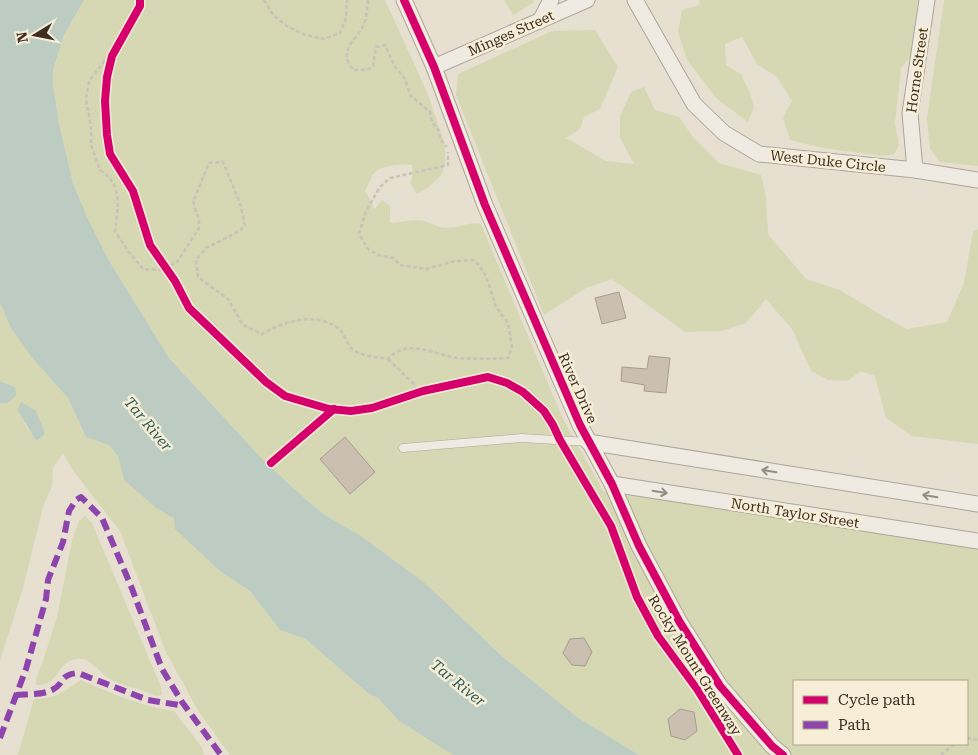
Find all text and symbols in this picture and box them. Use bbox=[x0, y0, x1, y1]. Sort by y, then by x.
street label: Minges Street bbox=[466, 7, 556, 59]
north arrow bbox=[10, 10, 60, 60]
street label: Horne Street bbox=[903, 26, 931, 114]
text: N bbox=[13, 30, 31, 44]
street label: West Duke Circle bbox=[769, 147, 887, 175]
street label: River Drive bbox=[555, 350, 601, 426]
water label: Tar River bbox=[120, 393, 176, 455]
one-way arrow bbox=[762, 465, 778, 475]
one-way arrow bbox=[651, 487, 667, 497]
one-way arrow bbox=[922, 491, 938, 501]
street label: North Taylor Street bbox=[730, 495, 860, 531]
street label: Rocky Mount Greenway bbox=[645, 592, 745, 739]
water label: Tar River bbox=[427, 656, 489, 711]
legend bbox=[793, 680, 968, 745]
text: Cycle path bbox=[838, 691, 916, 709]
text: Path bbox=[838, 716, 871, 734]

